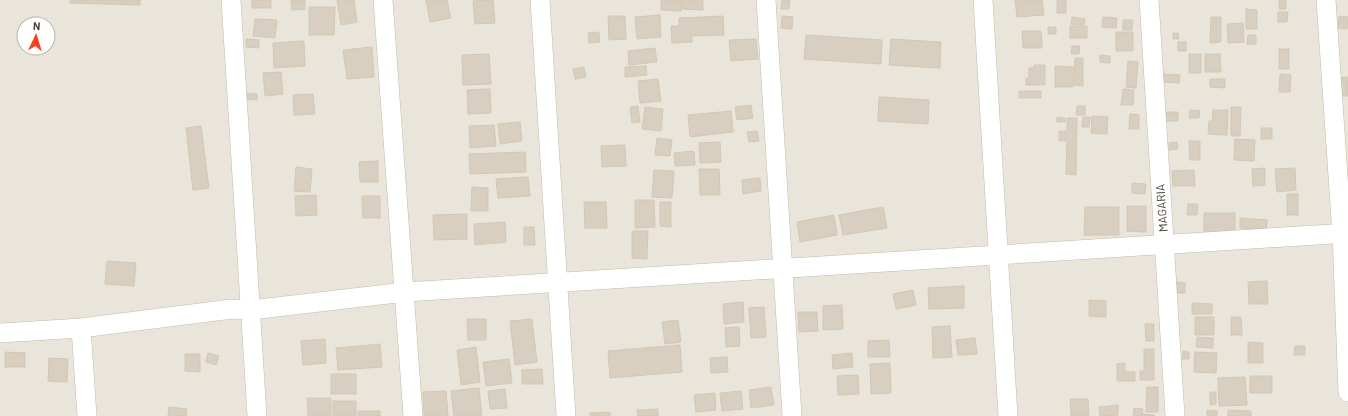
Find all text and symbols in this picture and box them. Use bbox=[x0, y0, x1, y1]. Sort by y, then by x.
north arrow bbox=[16, 16, 56, 56]
text: N bbox=[33, 19, 41, 32]
street label: MAGARIA bbox=[1152, 184, 1170, 233]

